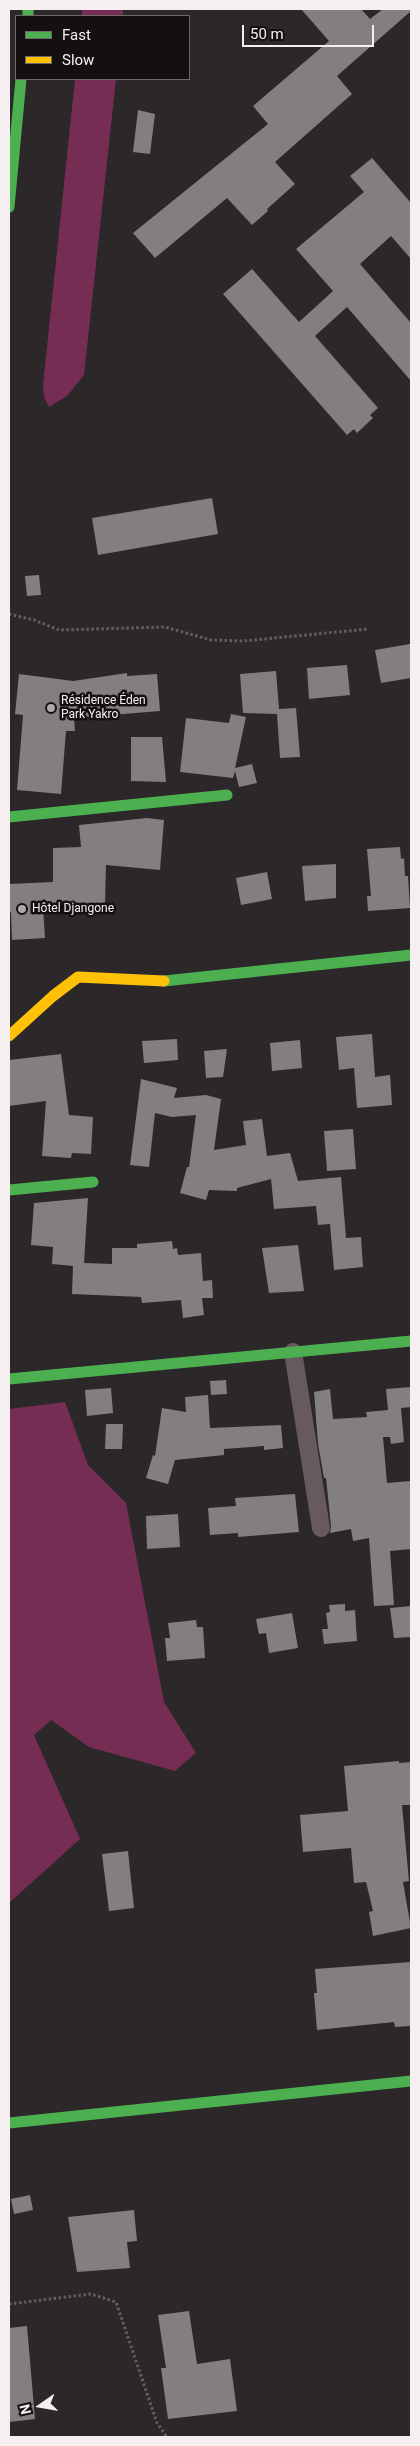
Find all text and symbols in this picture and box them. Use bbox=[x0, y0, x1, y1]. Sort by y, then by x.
legend bbox=[15, 15, 190, 80]
scale bar bbox=[245, 15, 378, 47]
text: 50 m bbox=[250, 25, 284, 43]
text: Fast bbox=[62, 26, 91, 44]
text: Slow bbox=[62, 51, 94, 69]
place label: Résidence Éden Park Yakro bbox=[61, 694, 146, 722]
marker: Résidence Éden Park Yakro bbox=[45, 702, 57, 714]
place label: Hôtel Djangone bbox=[32, 902, 114, 916]
marker: Hôtel Djangone bbox=[16, 903, 28, 915]
north arrow bbox=[15, 2381, 65, 2431]
text: N bbox=[16, 2403, 34, 2416]

